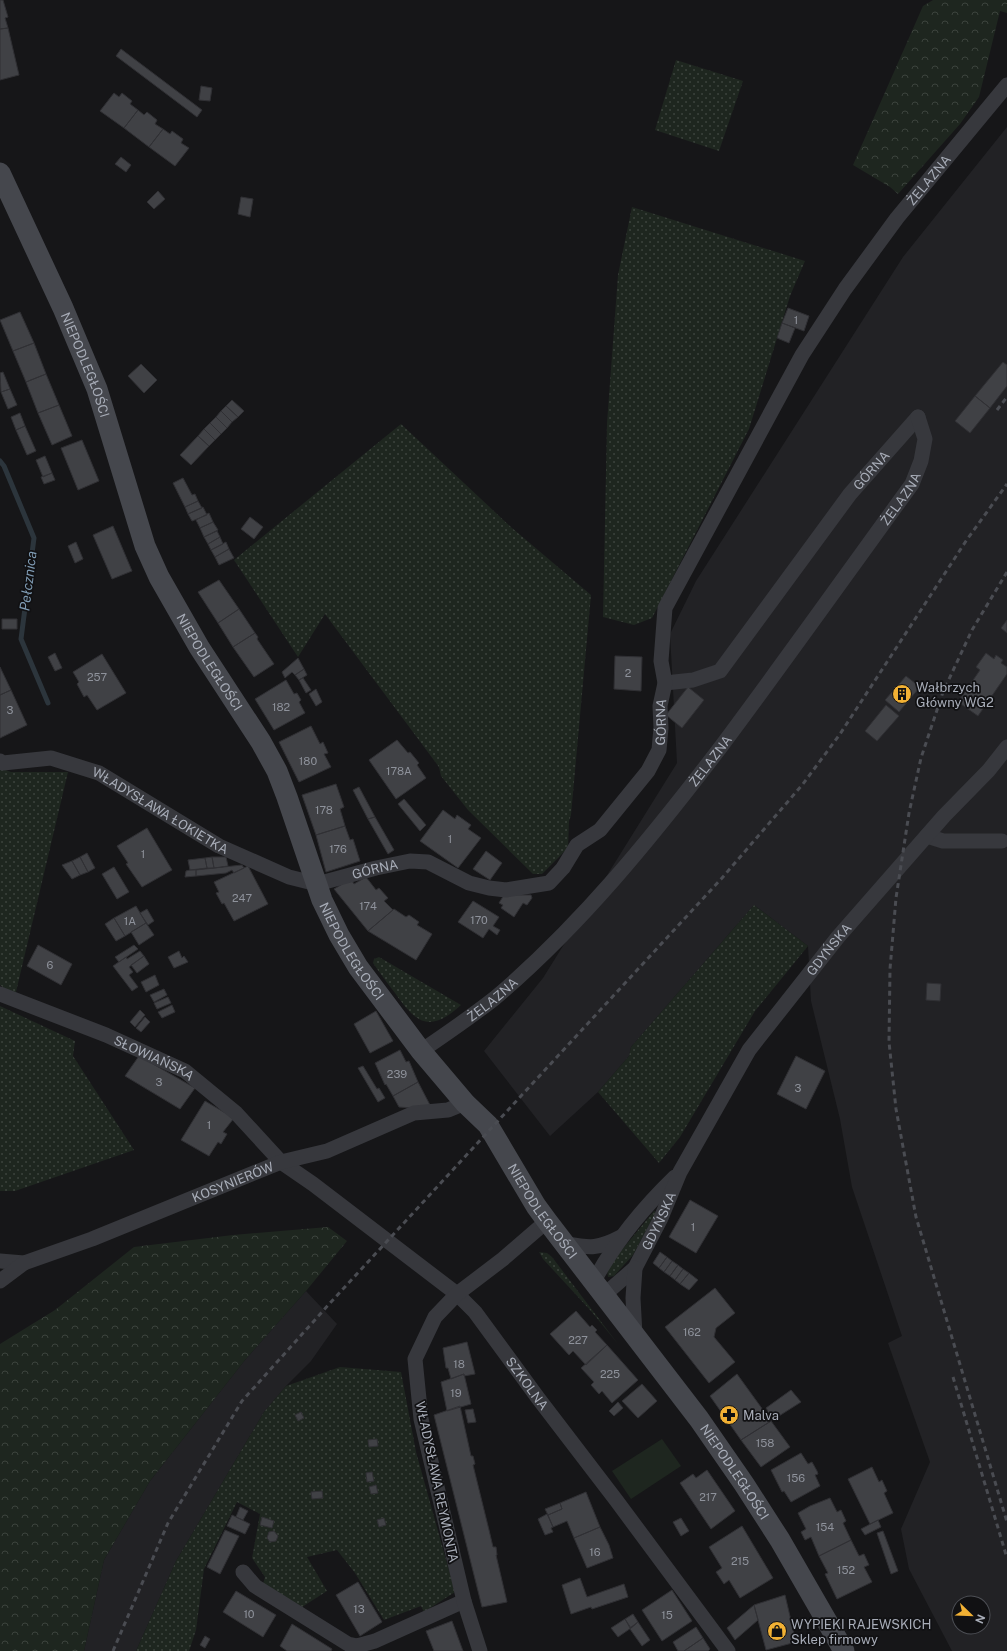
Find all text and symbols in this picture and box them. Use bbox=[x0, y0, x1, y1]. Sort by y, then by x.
street label: ŻELAZNA bbox=[903, 152, 954, 208]
street label: NIEPODLEGŁOŚCI bbox=[58, 310, 113, 419]
house number: 1 bbox=[794, 314, 798, 326]
street label: GÓRNA bbox=[850, 448, 892, 493]
street label: ŻELAZNA bbox=[877, 470, 923, 528]
water label: Pełcznica bbox=[16, 550, 40, 612]
street label: NIEPODLEGŁOŚCI bbox=[174, 611, 246, 713]
house number: 2 bbox=[625, 667, 632, 679]
house number: 257 bbox=[87, 671, 107, 683]
place label: Wałbrzych Główny WG2 bbox=[916, 680, 994, 710]
building icon: Wałbrzych Główny WG2 bbox=[891, 683, 913, 705]
street label: GÓRNA bbox=[652, 697, 669, 746]
house number: 182 bbox=[272, 701, 291, 713]
house number: 3 bbox=[7, 704, 14, 716]
street label: ŻELAZNA bbox=[686, 732, 735, 789]
house number: 180 bbox=[299, 755, 317, 767]
street label: WŁADYSŁAWA ŁOKIETKA bbox=[91, 764, 231, 857]
house number: 178A bbox=[386, 765, 412, 777]
house number: 178 bbox=[315, 804, 333, 816]
house number: 1 bbox=[448, 833, 452, 845]
house number: 176 bbox=[329, 843, 347, 855]
house number: 1 bbox=[141, 848, 145, 860]
street label: GÓRNA bbox=[350, 856, 399, 882]
house number: 247 bbox=[232, 892, 252, 904]
street label: NIEPODLEGŁOŚCI bbox=[317, 900, 387, 1003]
house number: 174 bbox=[359, 900, 377, 912]
house number: 170 bbox=[470, 914, 488, 926]
house number: 1A bbox=[124, 915, 136, 927]
street label: GDYŃSKA bbox=[803, 920, 854, 978]
house number: 6 bbox=[47, 959, 54, 971]
street label: ŻELAZNA bbox=[464, 974, 521, 1024]
street label: SŁOWIAŃSKA bbox=[112, 1032, 198, 1083]
house number: 239 bbox=[387, 1068, 407, 1080]
house number: 3 bbox=[156, 1076, 163, 1088]
house number: 3 bbox=[795, 1082, 802, 1094]
house number: 1 bbox=[207, 1119, 211, 1131]
street label: KOSYNIERÓW bbox=[190, 1158, 276, 1205]
street label: NIEPODLEGŁOŚCI bbox=[505, 1161, 580, 1261]
street label: GDYŃSKA bbox=[638, 1189, 679, 1252]
house number: 1 bbox=[691, 1221, 695, 1233]
house number: 162 bbox=[683, 1326, 701, 1338]
house number: 227 bbox=[568, 1334, 588, 1346]
street label: SZKOLNA bbox=[503, 1354, 552, 1413]
house number: 18 bbox=[453, 1358, 465, 1370]
house number: 225 bbox=[600, 1368, 620, 1380]
house number: 19 bbox=[450, 1387, 462, 1399]
street label: WŁADYSŁAWA REYMONTA bbox=[413, 1400, 461, 1564]
pharmacy icon: Malva bbox=[718, 1404, 740, 1426]
place label: Malva bbox=[743, 1408, 779, 1423]
street label: NIEPODLEGŁOŚCI bbox=[697, 1421, 772, 1522]
house number: 158 bbox=[756, 1437, 774, 1449]
house number: 156 bbox=[787, 1472, 805, 1484]
house number: 217 bbox=[699, 1491, 717, 1503]
house number: 154 bbox=[816, 1521, 834, 1533]
house number: 16 bbox=[589, 1546, 601, 1558]
house number: 215 bbox=[731, 1555, 749, 1567]
house number: 152 bbox=[837, 1564, 855, 1576]
north arrow bbox=[951, 1595, 991, 1635]
house number: 13 bbox=[353, 1603, 365, 1615]
house number: 10 bbox=[243, 1608, 255, 1620]
house number: 15 bbox=[661, 1609, 673, 1621]
text: N bbox=[973, 1613, 987, 1625]
place label: WYPIEKI RAJEWSKICH Sklep firmowy bbox=[791, 1617, 931, 1647]
shop icon: WYPIEKI RAJEWSKICH Sklep firmowy bbox=[766, 1620, 788, 1642]

